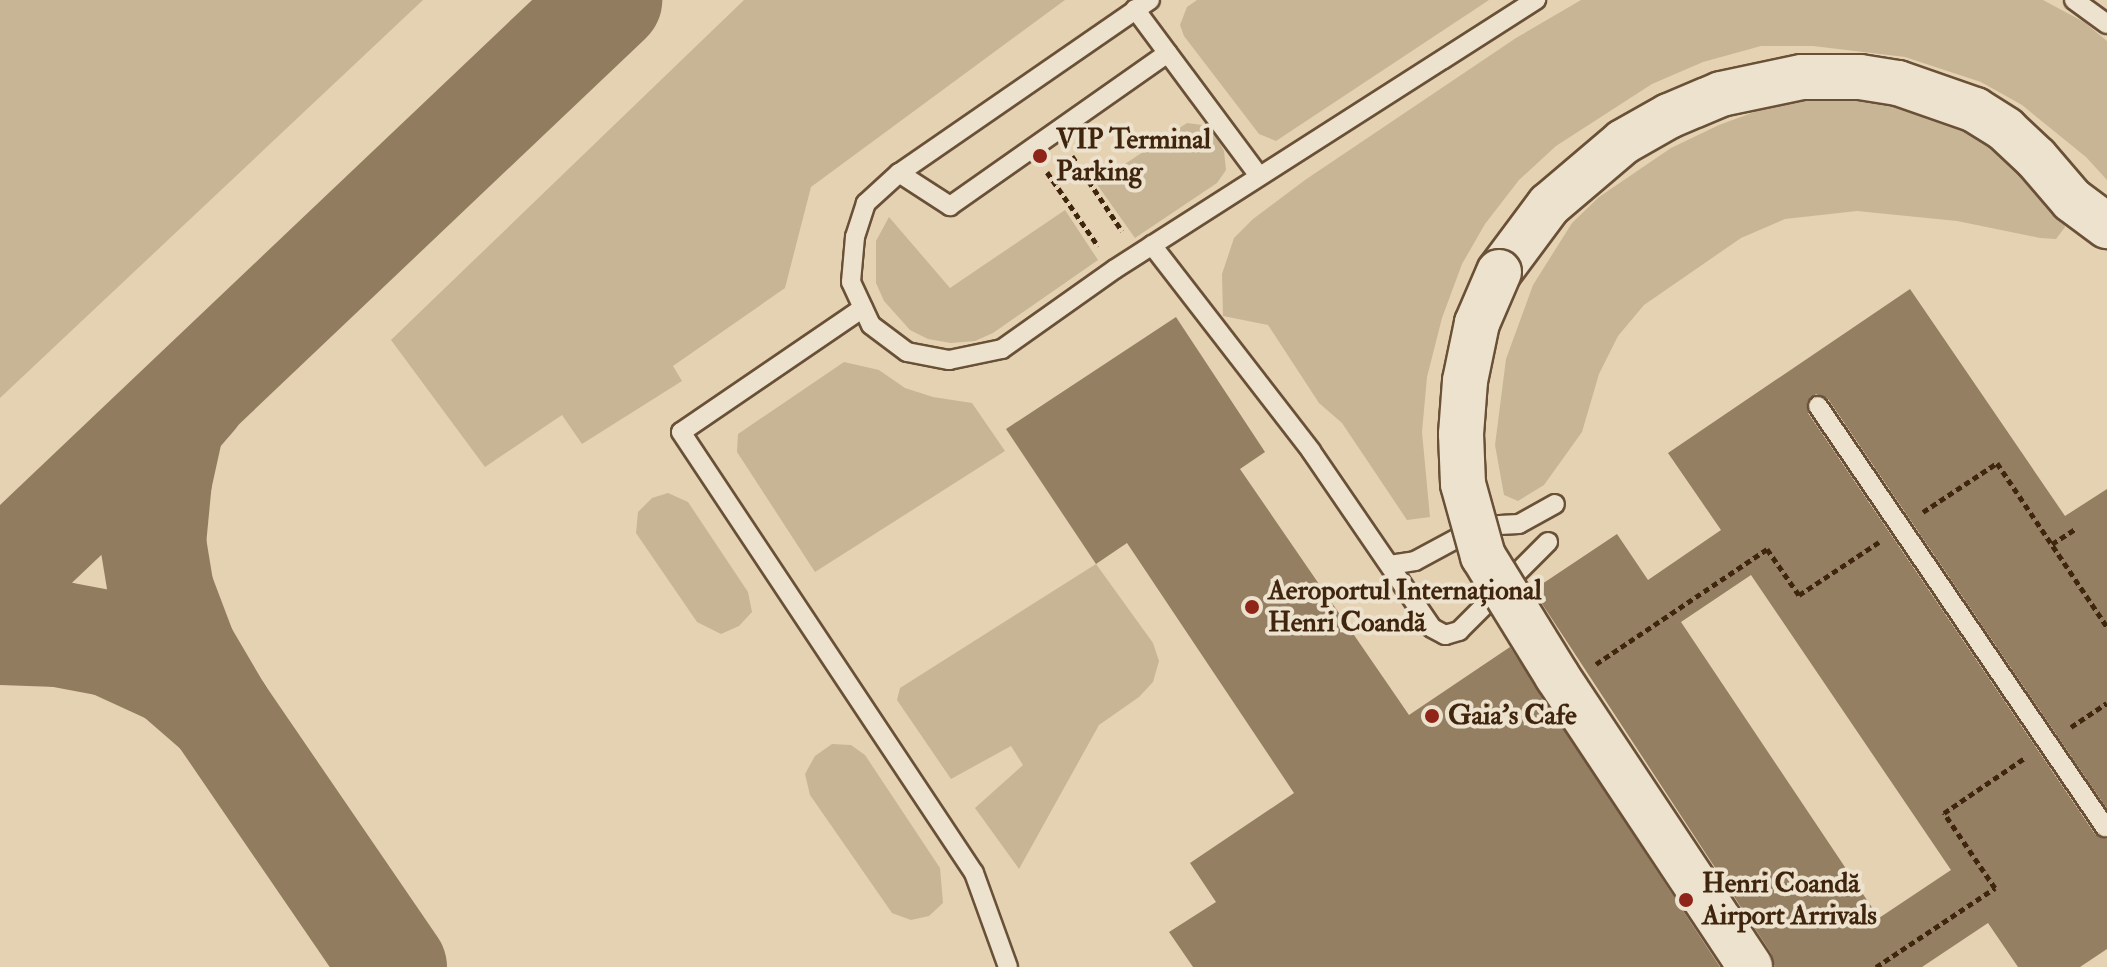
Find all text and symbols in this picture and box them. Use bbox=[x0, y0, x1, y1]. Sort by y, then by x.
place label: VIP Terminal Parking bbox=[1056, 123, 1211, 189]
marker: VIP Terminal Parking bbox=[1031, 147, 1049, 165]
place label: Aeroportul Internațional Henri Coandă bbox=[1268, 574, 1542, 640]
marker: Aeroportul Internațional Henri Coandă bbox=[1243, 598, 1261, 616]
place label: Gaia's Cafe bbox=[1448, 699, 1577, 733]
marker: Gaia's Cafe bbox=[1423, 707, 1441, 725]
place label: Henri Coandă Airport Arrivals bbox=[1702, 867, 1877, 933]
marker: Henri Coandă Airport Arrivals bbox=[1677, 891, 1695, 909]

